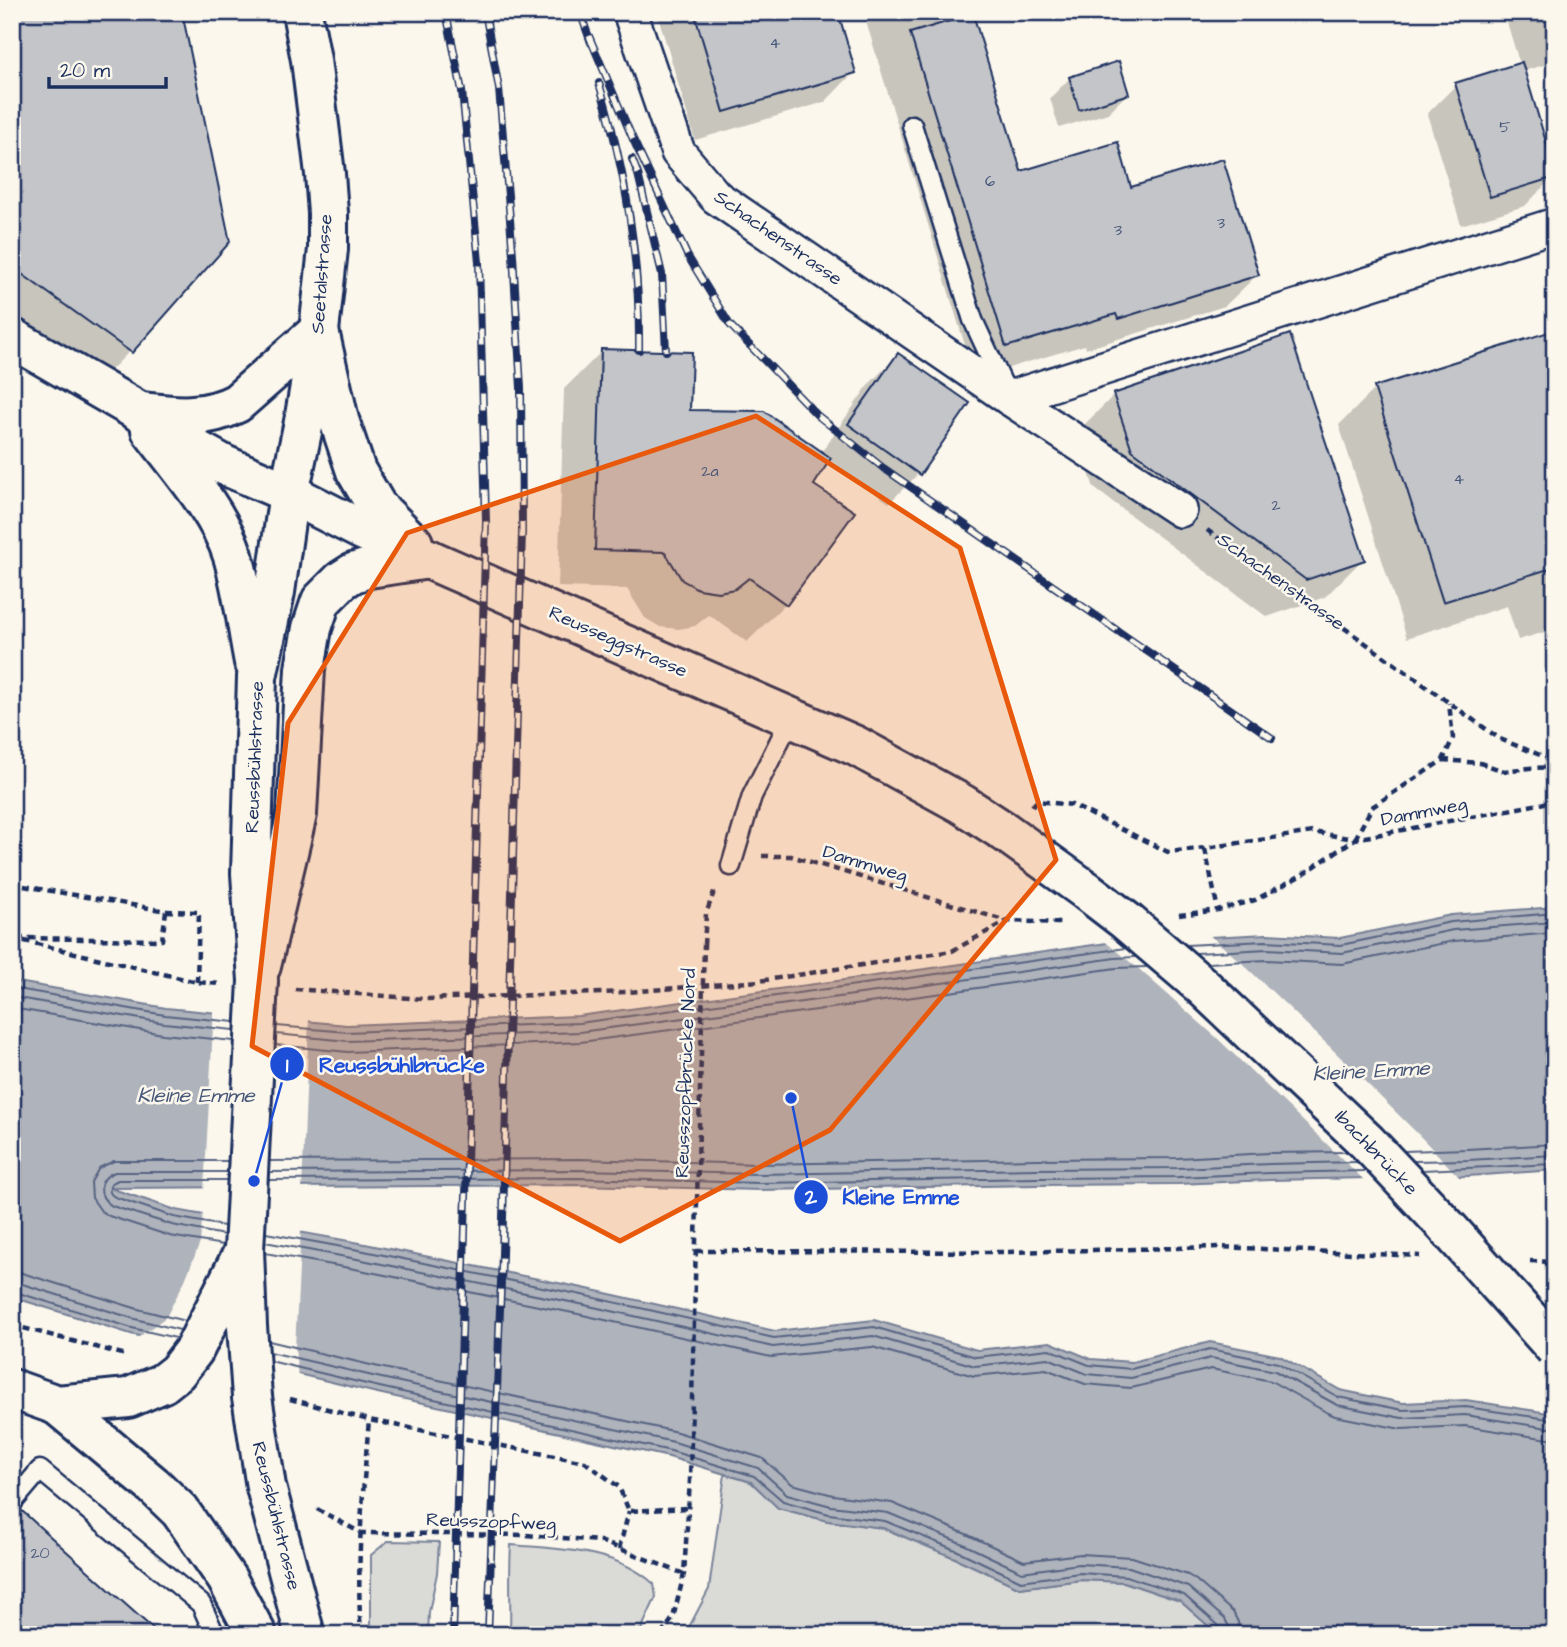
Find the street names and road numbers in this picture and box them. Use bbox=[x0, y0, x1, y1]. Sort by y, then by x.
street label: Schachenstrasse bbox=[708, 184, 848, 292]
street label: Seetalstrasse bbox=[304, 213, 340, 335]
street label: Schachenstrasse bbox=[1212, 527, 1350, 637]
street label: Reusseggstrasse bbox=[544, 599, 692, 686]
street label: Reussbühlstrasse bbox=[239, 681, 271, 833]
street label: Dammweg bbox=[1379, 790, 1470, 835]
street label: Dammweg bbox=[819, 838, 911, 891]
street label: Reusszopfbrücke Nord bbox=[669, 967, 703, 1178]
street label: Ibachbrücke bbox=[1328, 1104, 1424, 1202]
street label: Reussbühlstrasse bbox=[245, 1439, 307, 1593]
street label: Reusszopfweg bbox=[426, 1506, 557, 1539]

